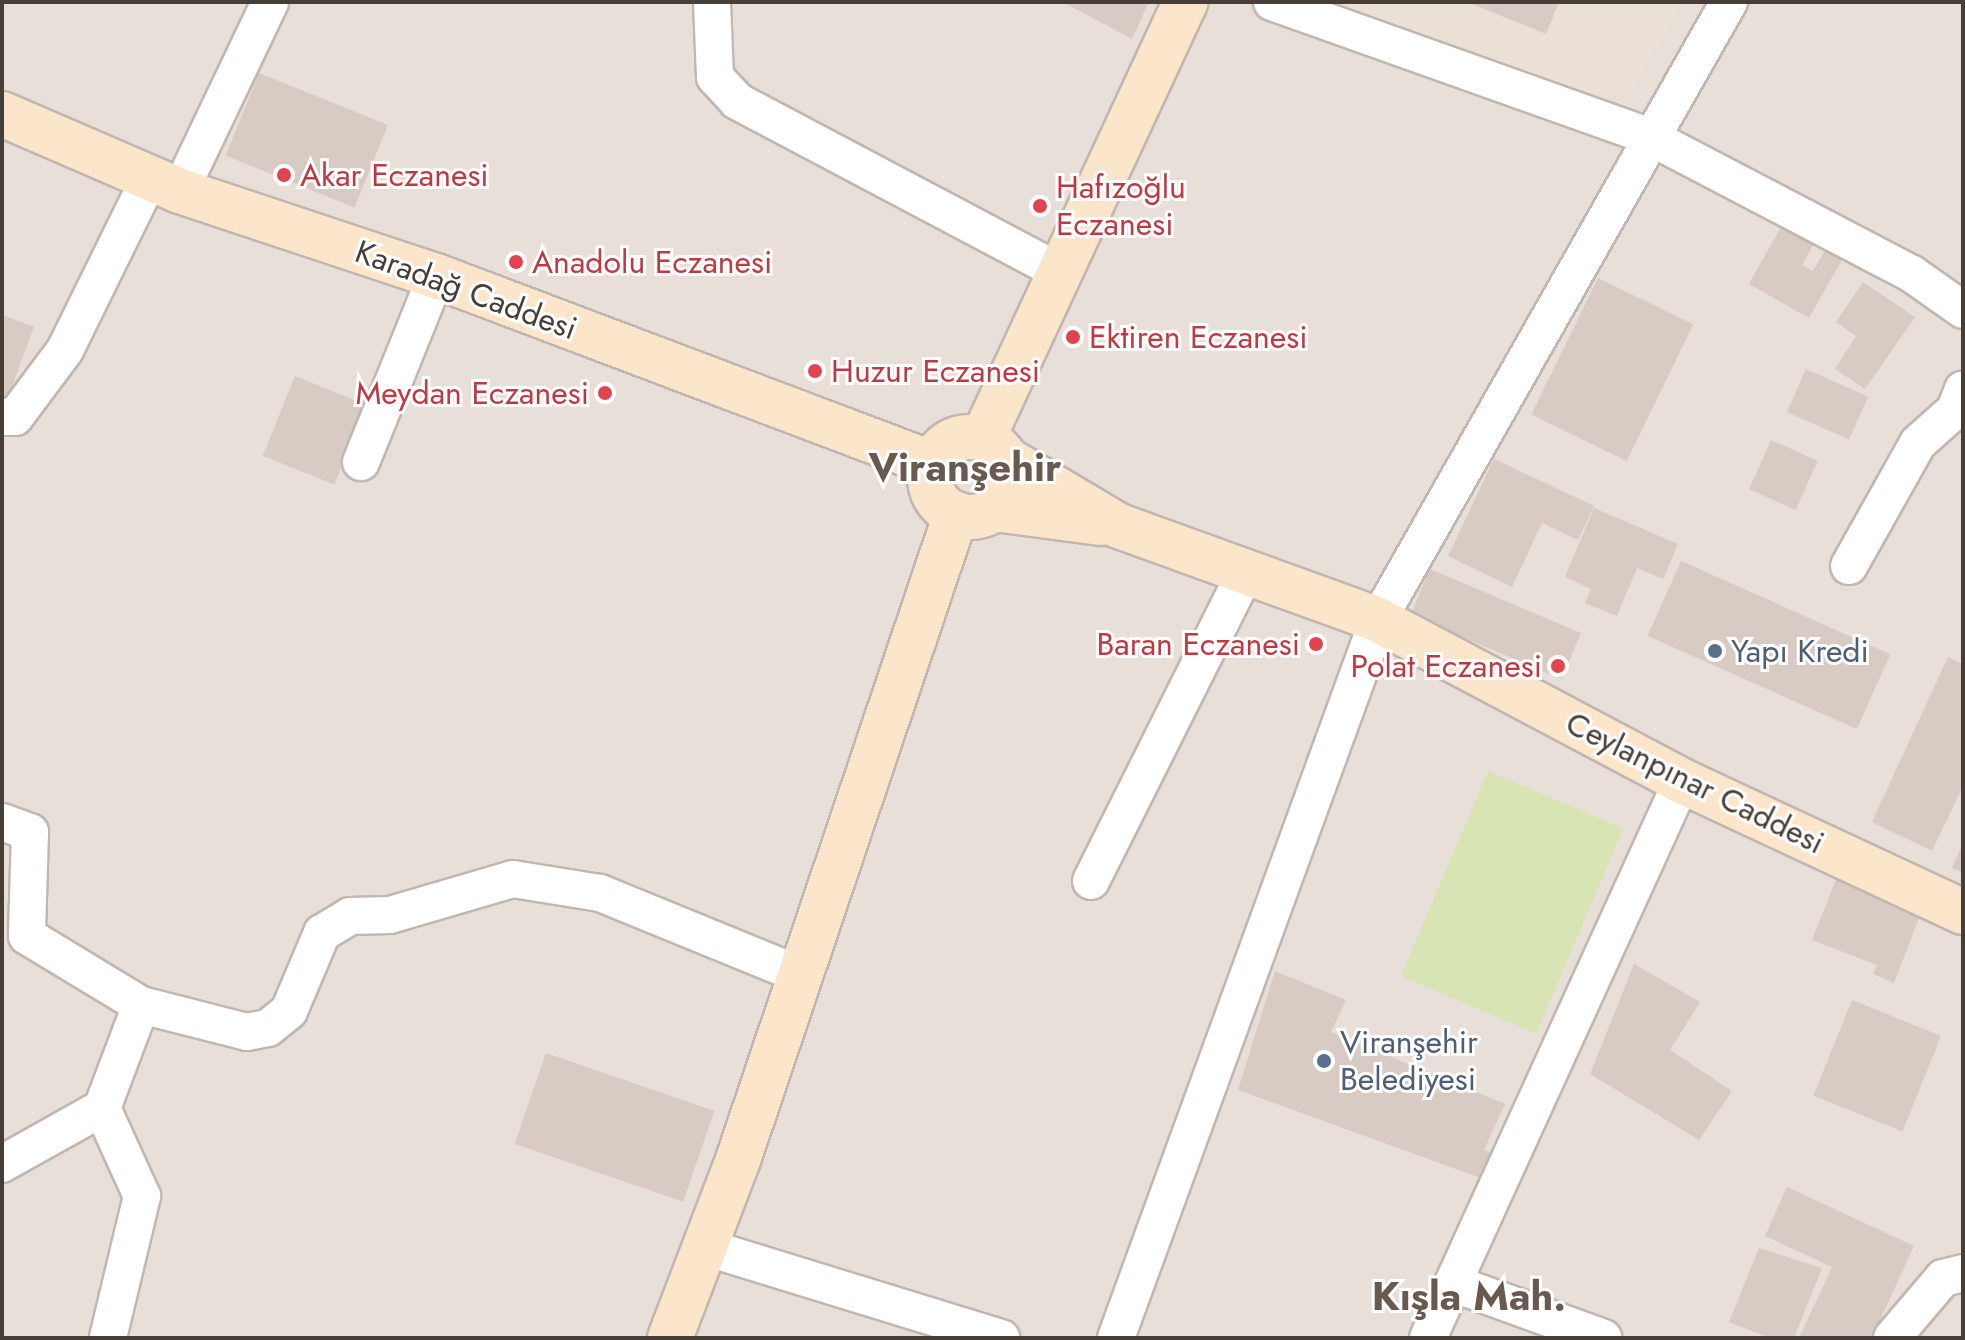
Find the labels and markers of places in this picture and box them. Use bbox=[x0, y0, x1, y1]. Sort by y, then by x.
place label: Akar Eczanesi bbox=[300, 156, 489, 194]
marker: Akar Eczanesi bbox=[275, 166, 293, 184]
place label: Hafızoğlu Eczanesi bbox=[1056, 169, 1186, 244]
marker: Hafızoğlu Eczanesi bbox=[1031, 197, 1049, 215]
place label: Anadolu Eczanesi bbox=[532, 243, 772, 281]
marker: Anadolu Eczanesi bbox=[507, 253, 525, 271]
place label: Ektiren Eczanesi bbox=[1089, 318, 1308, 356]
marker: Ektiren Eczanesi bbox=[1064, 328, 1082, 346]
place label: Huzur Eczanesi bbox=[831, 352, 1040, 390]
marker: Huzur Eczanesi bbox=[806, 362, 824, 380]
place label: Meydan Eczanesi bbox=[355, 374, 589, 412]
marker: Meydan Eczanesi bbox=[596, 384, 614, 402]
place label: Baran Eczanesi bbox=[1096, 625, 1300, 663]
place label: Yapı Kredi bbox=[1731, 632, 1869, 670]
marker: Baran Eczanesi bbox=[1307, 635, 1325, 653]
marker: Yapı Kredi bbox=[1706, 642, 1724, 660]
place label: Polat Eczanesi bbox=[1350, 647, 1542, 685]
marker: Polat Eczanesi bbox=[1549, 657, 1567, 675]
place label: Viranşehir Belediyesi bbox=[1340, 1024, 1478, 1099]
marker: Viranşehir Belediyesi bbox=[1315, 1052, 1333, 1070]

